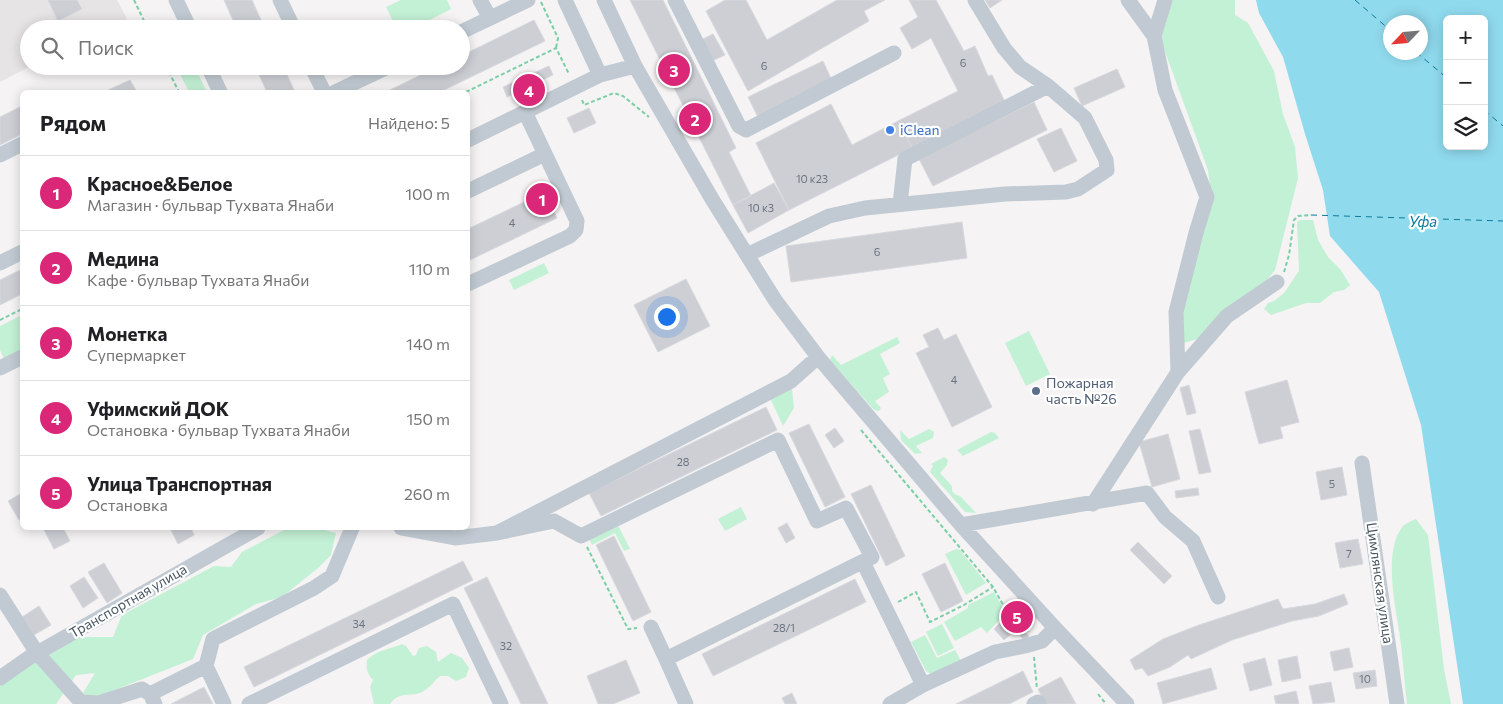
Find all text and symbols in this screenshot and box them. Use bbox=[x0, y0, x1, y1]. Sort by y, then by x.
north arrow bbox=[1383, 15, 1428, 60]
map controls bbox=[1443, 15, 1488, 150]
button: + bbox=[1443, 15, 1488, 60]
search box bbox=[20, 20, 470, 75]
icon: search bbox=[38, 34, 66, 62]
text: Поиск bbox=[78, 36, 134, 59]
pin: 3 bbox=[658, 51, 690, 89]
house number: 6 bbox=[960, 56, 967, 69]
house number: 6 bbox=[761, 59, 768, 72]
button: − bbox=[1443, 60, 1488, 105]
pin: 4 bbox=[513, 71, 545, 109]
pin: 2 bbox=[679, 100, 711, 138]
button: layers bbox=[1443, 105, 1488, 150]
text: Рядом bbox=[40, 110, 106, 135]
text: Найдено: 5 bbox=[368, 113, 450, 132]
place label: iClean bbox=[900, 121, 939, 138]
marker: iClean bbox=[884, 124, 896, 136]
text: Красное&Белое bbox=[87, 172, 232, 195]
house number: 10 к23 bbox=[796, 172, 828, 185]
pin: 1 bbox=[526, 180, 558, 218]
text: 1 bbox=[52, 184, 60, 203]
text: 100 m bbox=[405, 184, 450, 203]
text: Магазин · бульвар Тухвата Янаби bbox=[87, 195, 334, 214]
house number: 10 к3 bbox=[748, 201, 774, 214]
water label: Уфа bbox=[1409, 212, 1437, 230]
house number: 4 bbox=[509, 216, 516, 229]
house number: 6 bbox=[874, 245, 881, 258]
text: Медина bbox=[87, 247, 159, 270]
text: 2 bbox=[51, 259, 61, 278]
text: 110 m bbox=[409, 259, 450, 278]
text: Кафе · бульвар Тухвата Янаби bbox=[87, 270, 310, 289]
your location bbox=[654, 304, 680, 330]
text: Монетка bbox=[87, 322, 167, 345]
text: 3 bbox=[51, 334, 61, 353]
text: 140 m bbox=[406, 334, 450, 353]
text: Супермаркет bbox=[87, 345, 186, 364]
house number: 4 bbox=[951, 373, 958, 386]
place label: Пожарная часть №26 bbox=[1046, 374, 1117, 407]
marker: Пожарная часть №26 bbox=[1030, 385, 1042, 397]
text: Уфимский ДОК bbox=[87, 397, 229, 420]
text: 4 bbox=[51, 409, 61, 428]
text: 150 m bbox=[407, 409, 450, 428]
text: Остановка · бульвар Тухвата Янаби bbox=[87, 420, 350, 439]
house number: 28 bbox=[677, 455, 690, 468]
text: Улица Транспортная bbox=[87, 472, 272, 495]
house number: 5 bbox=[1329, 477, 1335, 490]
text: 5 bbox=[51, 484, 61, 503]
text: 260 m bbox=[404, 484, 450, 503]
text: Остановка bbox=[87, 495, 168, 514]
street label: Цимлянская улица bbox=[1364, 521, 1397, 645]
house number: 7 bbox=[1346, 547, 1352, 560]
street label: Транспортная улица bbox=[66, 560, 189, 641]
pin: 5 bbox=[1001, 598, 1033, 636]
house number: 34 bbox=[353, 617, 366, 630]
house number: 28/1 bbox=[773, 621, 795, 634]
house number: 32 bbox=[500, 639, 512, 652]
house number: 10 bbox=[1359, 672, 1371, 685]

